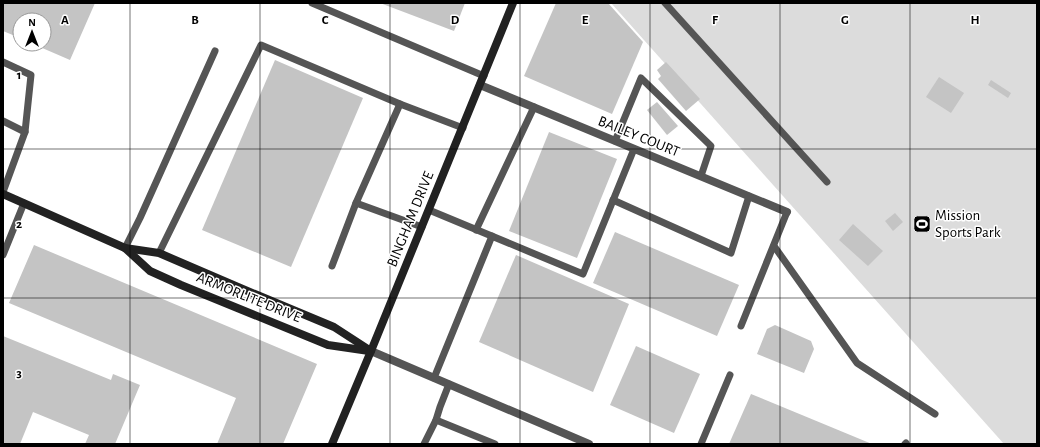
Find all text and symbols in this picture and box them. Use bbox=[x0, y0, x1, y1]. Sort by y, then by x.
north arrow bbox=[12, 12, 52, 52]
text: A bbox=[61, 14, 69, 27]
text: B bbox=[191, 14, 199, 27]
text: C bbox=[322, 14, 329, 27]
text: D bbox=[451, 14, 460, 27]
text: E bbox=[582, 14, 589, 27]
text: F bbox=[712, 14, 719, 27]
text: G bbox=[841, 14, 849, 27]
text: H bbox=[970, 14, 980, 27]
text: N bbox=[28, 17, 36, 28]
text: 1 bbox=[17, 69, 21, 82]
street label: BAILEY COURT bbox=[596, 113, 682, 160]
street label: BINGHAM DRIVE bbox=[384, 169, 436, 269]
place label: Mission Sports Park bbox=[935, 208, 1001, 240]
sports icon: Mission Sports Park bbox=[912, 214, 932, 234]
text: 2 bbox=[16, 218, 22, 231]
street label: ARMORLITE DRIVE bbox=[194, 270, 303, 325]
text: 3 bbox=[16, 367, 22, 380]

